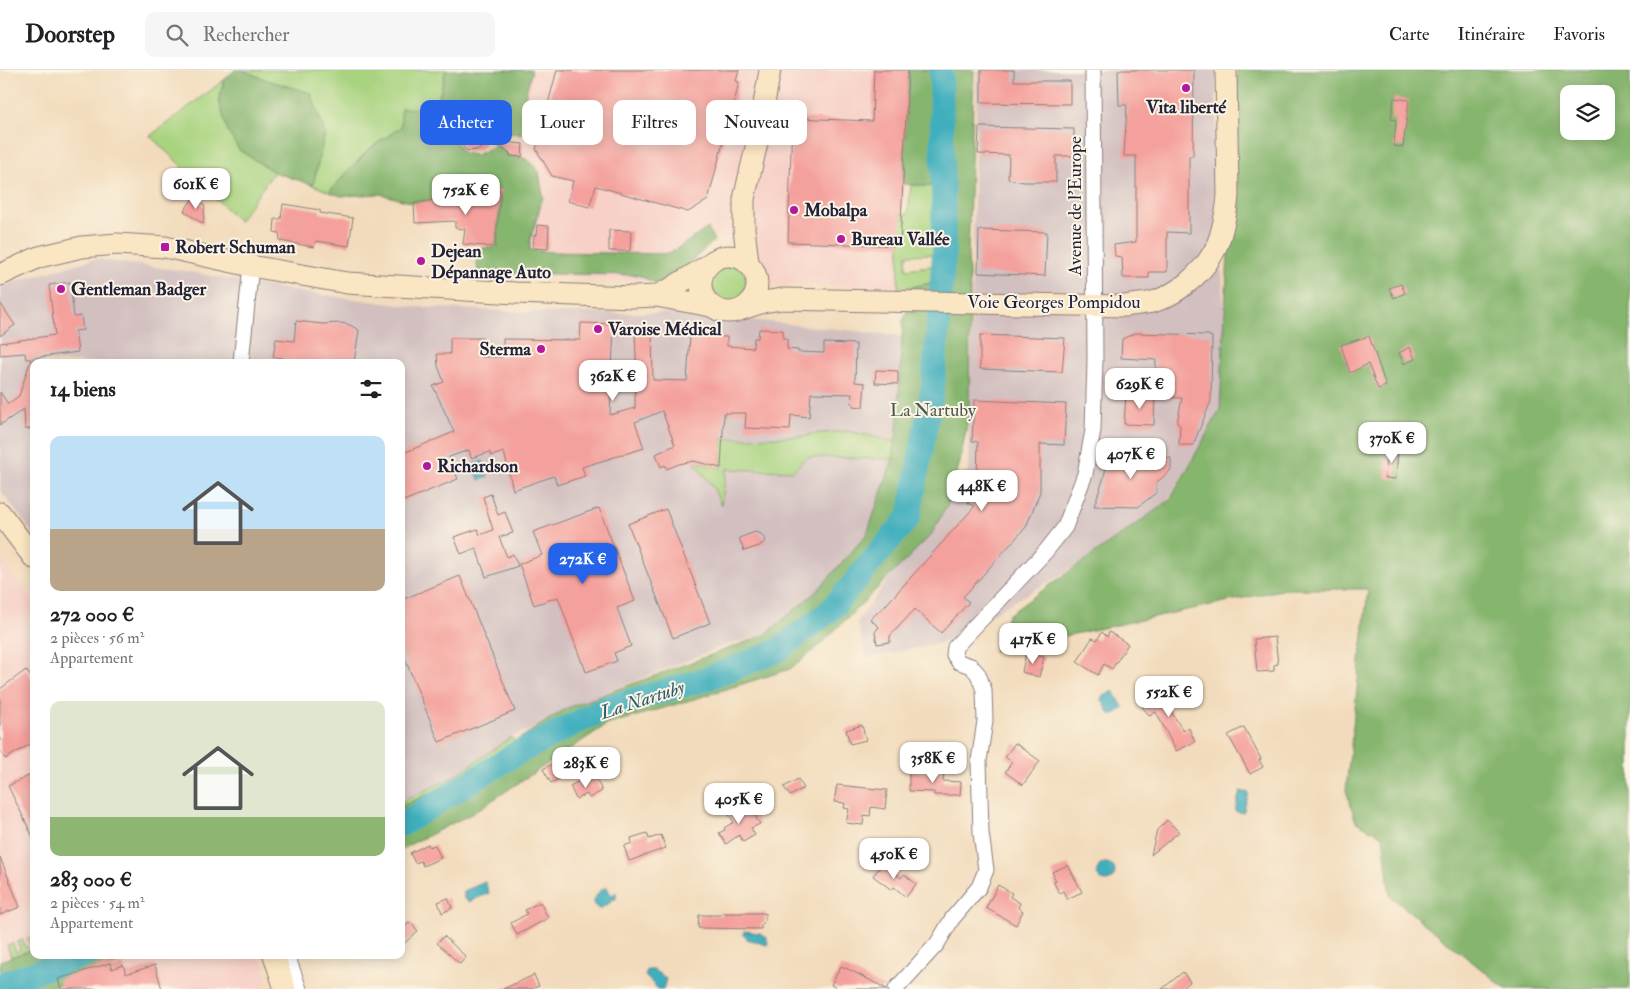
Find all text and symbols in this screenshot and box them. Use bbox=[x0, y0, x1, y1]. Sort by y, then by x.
search box bbox=[145, 12, 495, 57]
text: Doorstep bbox=[25, 19, 115, 50]
icon: search bbox=[163, 21, 191, 49]
text: Rechercher bbox=[203, 23, 289, 47]
text: Carte bbox=[1389, 23, 1430, 46]
text: Itinéraire bbox=[1458, 23, 1525, 46]
text: Favoris bbox=[1553, 23, 1605, 46]
marker: Vita liberté bbox=[1180, 82, 1192, 94]
map controls bbox=[1560, 85, 1615, 140]
button: layers bbox=[1560, 85, 1615, 140]
place label: Vita liberté bbox=[1145, 96, 1227, 119]
chip: Acheter bbox=[420, 100, 512, 145]
chip: Louer bbox=[522, 100, 603, 145]
chip: Filtres bbox=[613, 100, 696, 145]
chip: Nouveau bbox=[706, 100, 807, 145]
street label: Avenue de l'Europe bbox=[1064, 136, 1087, 277]
pin: 601K € bbox=[155, 168, 237, 210]
text: 601K € bbox=[173, 174, 219, 194]
pin: 752K € bbox=[425, 174, 507, 216]
text: 752K € bbox=[443, 180, 489, 200]
place label: Mobalpa bbox=[803, 199, 868, 222]
marker: Mobalpa bbox=[788, 204, 800, 216]
place label: Bureau Vallée bbox=[851, 228, 950, 251]
marker: Bureau Vallée bbox=[835, 233, 847, 245]
place label: Robert Schuman bbox=[175, 236, 296, 259]
place label: Dejean Dépannage Auto bbox=[431, 240, 551, 284]
marker: Robert Schuman bbox=[159, 241, 171, 253]
marker: Dejean Dépannage Auto bbox=[415, 255, 427, 267]
place label: Gentleman Badger bbox=[71, 278, 207, 301]
marker: Gentleman Badger bbox=[55, 283, 67, 295]
street label: Voie Georges Pompidou bbox=[967, 291, 1141, 314]
place label: Varoise Médical bbox=[607, 318, 722, 341]
marker: Varoise Médical bbox=[592, 323, 604, 335]
place label: Sterma bbox=[480, 338, 532, 361]
marker: Sterma bbox=[535, 343, 547, 355]
pin: 362K € bbox=[572, 360, 654, 402]
text: 362K € bbox=[590, 366, 636, 386]
pin: 629K € bbox=[1099, 368, 1181, 410]
text: 629K € bbox=[1116, 374, 1164, 394]
icon: filters bbox=[357, 375, 385, 403]
text: 14 biens bbox=[50, 376, 116, 403]
park label: La Nartuby bbox=[890, 399, 977, 422]
pin: 370K € bbox=[1351, 422, 1433, 464]
text: 370K € bbox=[1369, 428, 1415, 448]
pin: 407K € bbox=[1090, 438, 1172, 480]
text: 407K € bbox=[1107, 444, 1155, 464]
place label: Richardson bbox=[437, 455, 519, 478]
marker: Richardson bbox=[421, 460, 433, 472]
icon: home bbox=[173, 468, 263, 558]
pin: 448K € bbox=[941, 470, 1023, 512]
text: 448K € bbox=[958, 476, 1006, 496]
pin: 272K € bbox=[542, 542, 624, 585]
text: 272K € bbox=[559, 549, 607, 569]
text: 272 000 € bbox=[50, 601, 134, 628]
pin: 417K € bbox=[992, 622, 1074, 665]
text: 2 pièces · 56 m² bbox=[50, 628, 144, 648]
text: 417K € bbox=[1010, 629, 1056, 649]
text: Appartement bbox=[50, 648, 133, 668]
water label: La Nartuby bbox=[596, 675, 688, 725]
pin: 552K € bbox=[1128, 676, 1210, 718]
text: 552K € bbox=[1146, 682, 1192, 702]
icon: home bbox=[173, 733, 263, 823]
pin: 358K € bbox=[892, 742, 974, 784]
pin: 283K € bbox=[545, 746, 627, 789]
text: 358K € bbox=[911, 748, 955, 768]
text: 283K € bbox=[563, 753, 609, 773]
pin: 405K € bbox=[698, 782, 780, 825]
text: 405K € bbox=[715, 789, 763, 809]
pin: 450K € bbox=[853, 838, 935, 880]
text: 450K € bbox=[870, 844, 918, 864]
text: 283 000 € bbox=[50, 866, 132, 893]
text: 2 pièces · 54 m² bbox=[50, 893, 144, 913]
text: Appartement bbox=[50, 913, 133, 933]

